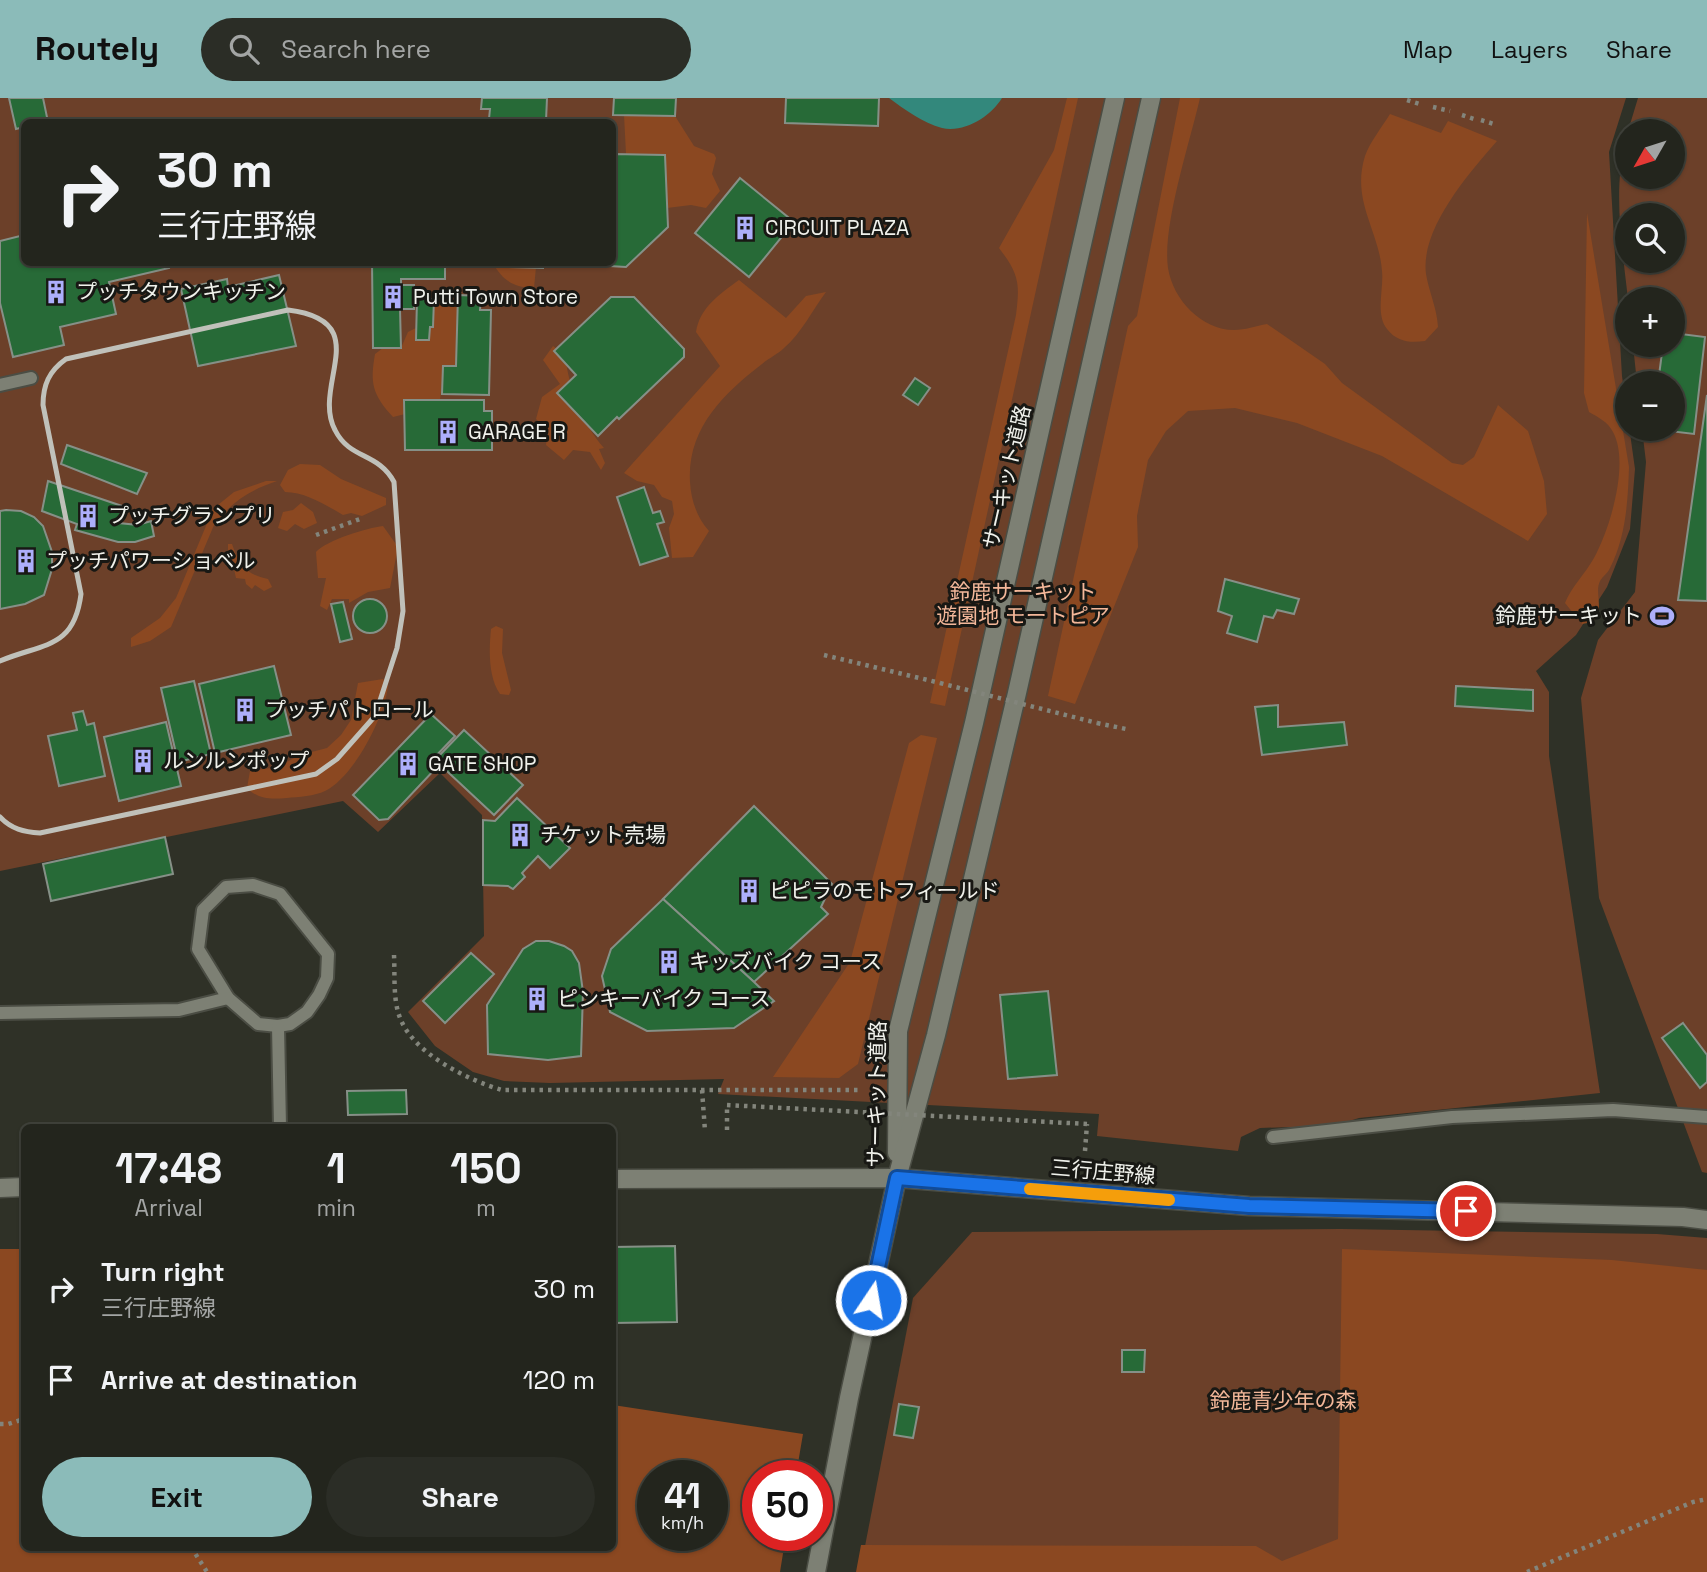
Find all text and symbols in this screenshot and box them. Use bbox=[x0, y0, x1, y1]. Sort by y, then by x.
search box bbox=[201, 18, 691, 81]
text: Routely bbox=[35, 28, 159, 70]
icon: search bbox=[225, 30, 263, 68]
text: Search here bbox=[281, 32, 431, 66]
text: Map bbox=[1403, 34, 1453, 65]
text: Layers bbox=[1491, 34, 1568, 65]
text: Share bbox=[1606, 34, 1672, 65]
north arrow bbox=[1615, 119, 1685, 189]
map controls bbox=[1615, 119, 1685, 441]
text: 30 m bbox=[157, 139, 273, 201]
icon: right bbox=[42, 147, 133, 238]
button: search bbox=[1615, 203, 1685, 273]
text: 三行庄野線 bbox=[157, 206, 317, 246]
building icon: CIRCUIT PLAZA bbox=[731, 214, 759, 242]
place label: CIRCUIT PLAZA bbox=[765, 214, 909, 241]
building icon: プッチタウンキッチン bbox=[42, 278, 70, 306]
place label: プッチタウンキッチン bbox=[76, 278, 286, 305]
building icon: Putti Town Store bbox=[379, 283, 407, 311]
place label: Putti Town Store bbox=[413, 283, 578, 310]
button: + bbox=[1615, 287, 1685, 357]
button: − bbox=[1615, 371, 1685, 441]
street label: サーキット道路 bbox=[977, 402, 1036, 552]
building icon: GARAGE R bbox=[434, 418, 462, 446]
place label: GARAGE R bbox=[468, 418, 566, 445]
building icon: プッチグランプリ bbox=[74, 502, 102, 530]
place label: プッチグランプリ bbox=[108, 502, 275, 529]
building icon: プッチパワーショベル bbox=[12, 547, 40, 575]
place label: プッチパワーショベル bbox=[46, 547, 256, 574]
park label: 鈴鹿サーキット 遊園地 モートピア bbox=[936, 578, 1110, 629]
place label: 鈴鹿サーキット bbox=[1495, 602, 1642, 629]
sports icon: 鈴鹿サーキット bbox=[1648, 602, 1676, 630]
building icon: プッチパトロール bbox=[231, 696, 259, 724]
place label: プッチパトロール bbox=[265, 696, 434, 723]
building icon: ルンルンポップ bbox=[129, 747, 157, 775]
place label: ルンルンポップ bbox=[163, 747, 309, 774]
building icon: GATE SHOP bbox=[394, 750, 422, 778]
place label: GATE SHOP bbox=[428, 750, 536, 777]
building icon: チケット売場 bbox=[506, 821, 534, 849]
place label: チケット売場 bbox=[540, 821, 666, 848]
building icon: ピピラのモトフィールド bbox=[735, 877, 763, 905]
place label: ピピラのモトフィールド bbox=[769, 877, 1000, 904]
building icon: キッズバイク コース bbox=[655, 948, 683, 976]
place label: キッズバイク コース bbox=[689, 948, 882, 975]
building icon: ピンキーバイク コース bbox=[523, 985, 551, 1013]
place label: ピンキーバイク コース bbox=[557, 985, 771, 1012]
street label: サーキット道路 bbox=[862, 1020, 891, 1168]
text: 17:48 bbox=[115, 1142, 222, 1195]
text: 1 bbox=[327, 1142, 346, 1195]
text: 150 bbox=[450, 1142, 522, 1195]
street label: 三行庄野線 bbox=[1050, 1153, 1157, 1190]
pin bbox=[1436, 1181, 1496, 1241]
icon: arrive bbox=[1447, 1192, 1485, 1230]
text: Arrival bbox=[135, 1193, 203, 1223]
text: min bbox=[316, 1193, 356, 1223]
text: m bbox=[476, 1193, 496, 1223]
text: Turn right bbox=[101, 1255, 225, 1289]
position arrow bbox=[834, 1263, 908, 1337]
icon: right bbox=[42, 1270, 80, 1308]
text: 30 m bbox=[534, 1272, 595, 1306]
text: 三行庄野線 bbox=[101, 1293, 216, 1323]
icon: arrive bbox=[42, 1361, 80, 1399]
text: Arrive at destination bbox=[101, 1363, 358, 1397]
text: 120 m bbox=[523, 1363, 595, 1397]
park label: 鈴鹿青少年の森 bbox=[1210, 1387, 1357, 1414]
button: Exit bbox=[42, 1457, 312, 1537]
button: Share bbox=[326, 1457, 595, 1537]
speed limit sign: 50 bbox=[742, 1460, 833, 1551]
text: 41 bbox=[664, 1474, 701, 1518]
text: km/h bbox=[661, 1511, 704, 1534]

